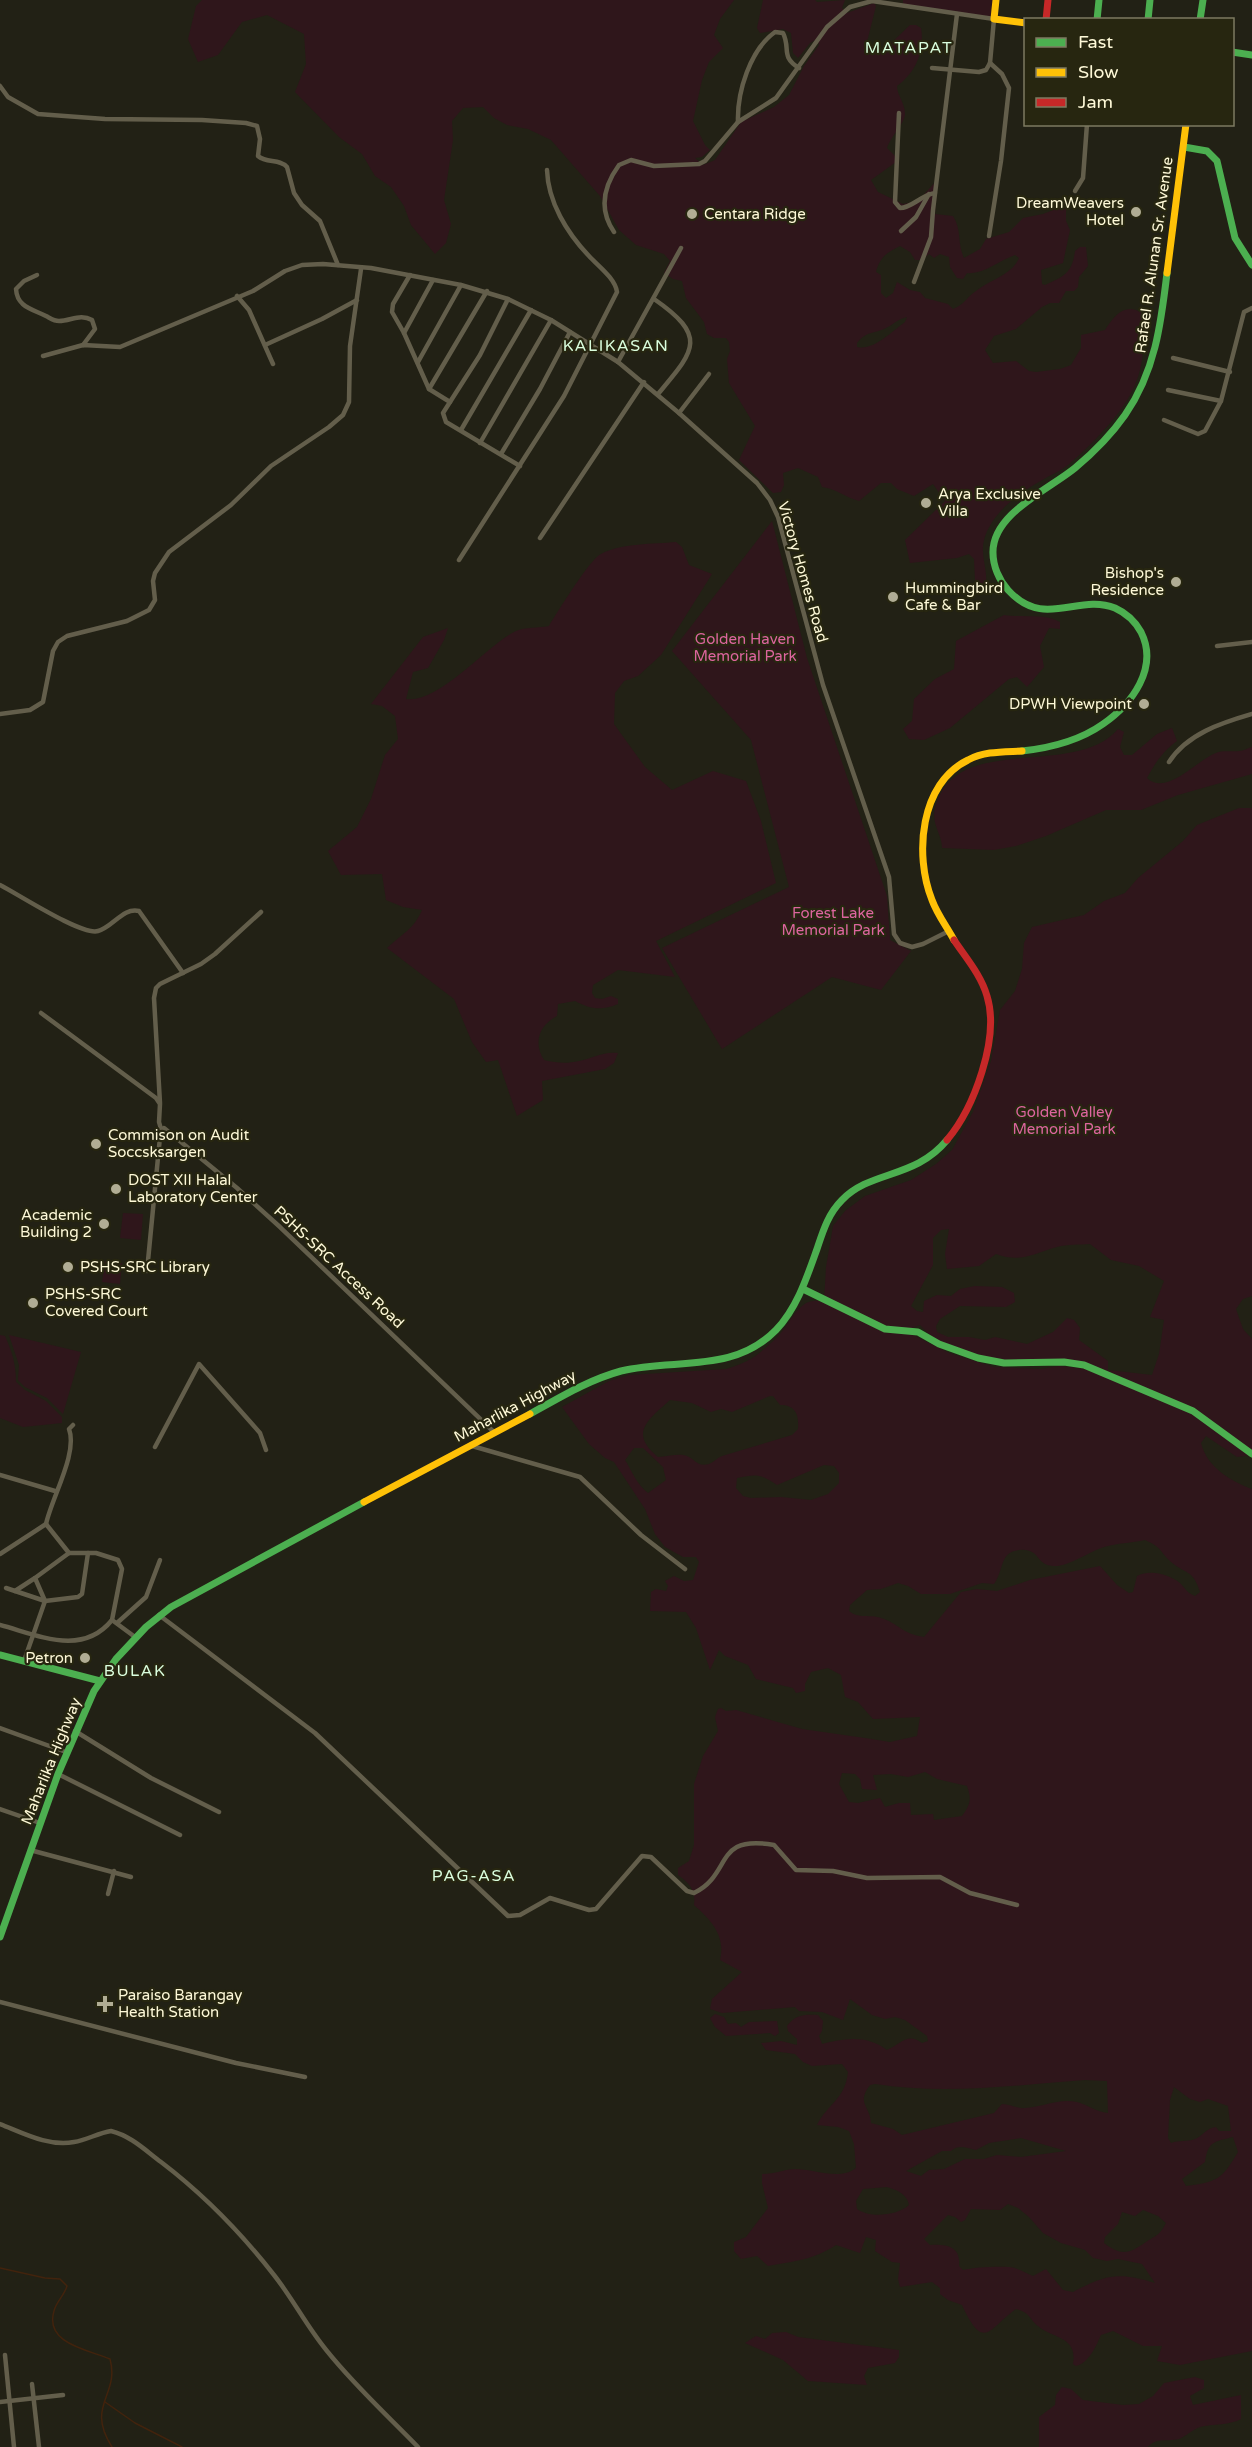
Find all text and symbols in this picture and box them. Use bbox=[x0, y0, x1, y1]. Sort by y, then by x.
legend bbox=[1024, 18, 1234, 126]
text: Fast bbox=[1078, 31, 1113, 53]
district label: MATAPAT bbox=[865, 38, 953, 58]
text: Slow bbox=[1078, 61, 1119, 83]
text: Jam bbox=[1078, 91, 1113, 113]
street label: Rafael R. Alunan Sr. Avenue bbox=[1131, 156, 1177, 354]
place label: DreamWeavers Hotel bbox=[1016, 194, 1124, 229]
place label: Centara Ridge bbox=[704, 205, 806, 223]
marker: DreamWeavers Hotel bbox=[1129, 205, 1143, 219]
marker: Centara Ridge bbox=[685, 207, 699, 221]
district label: KALIKASAN bbox=[563, 336, 669, 356]
place label: Arya Exclusive Villa bbox=[938, 485, 1041, 520]
marker: Arya Exclusive Villa bbox=[919, 496, 933, 510]
street label: Victory Homes Road bbox=[774, 499, 832, 645]
place label: Bishop's Residence bbox=[1090, 564, 1164, 599]
marker: Bishop's Residence bbox=[1169, 575, 1183, 589]
place label: Hummingbird Cafe & Bar bbox=[905, 579, 1003, 614]
marker: Hummingbird Cafe & Bar bbox=[886, 590, 900, 604]
park label: Golden Haven Memorial Park bbox=[693, 630, 797, 665]
place label: DPWH Viewpoint bbox=[1009, 695, 1132, 713]
marker: DPWH Viewpoint bbox=[1137, 697, 1151, 711]
park label: Forest Lake Memorial Park bbox=[781, 904, 885, 939]
park label: Golden Valley Memorial Park bbox=[1012, 1103, 1116, 1138]
place label: Commison on Audit Soccsksargen bbox=[108, 1126, 249, 1161]
marker: Commison on Audit Soccsksargen bbox=[89, 1137, 103, 1151]
place label: DOST XII Halal Laboratory Center bbox=[128, 1171, 258, 1206]
marker: DOST XII Halal Laboratory Center bbox=[109, 1182, 123, 1196]
street label: PSHS-SRC Access Road bbox=[270, 1202, 408, 1332]
place label: Academic Building 2 bbox=[20, 1206, 92, 1241]
marker: Academic Building 2 bbox=[97, 1217, 111, 1231]
place label: PSHS-SRC Library bbox=[80, 1258, 210, 1276]
marker: PSHS-SRC Library bbox=[61, 1260, 75, 1274]
place label: PSHS-SRC Covered Court bbox=[45, 1285, 148, 1320]
marker: PSHS-SRC Covered Court bbox=[26, 1296, 40, 1310]
street label: Maharlika Highway bbox=[451, 1366, 579, 1446]
place label: Petron bbox=[25, 1649, 73, 1667]
marker: Petron bbox=[78, 1651, 92, 1665]
district label: BULAK bbox=[104, 1661, 166, 1681]
street label: Maharlika Highway bbox=[17, 1695, 85, 1827]
district label: PAG-ASA bbox=[432, 1866, 516, 1886]
place label: Paraiso Barangay Health Station bbox=[118, 1986, 242, 2021]
marker: Paraiso Barangay Health Station bbox=[96, 1995, 114, 2013]

